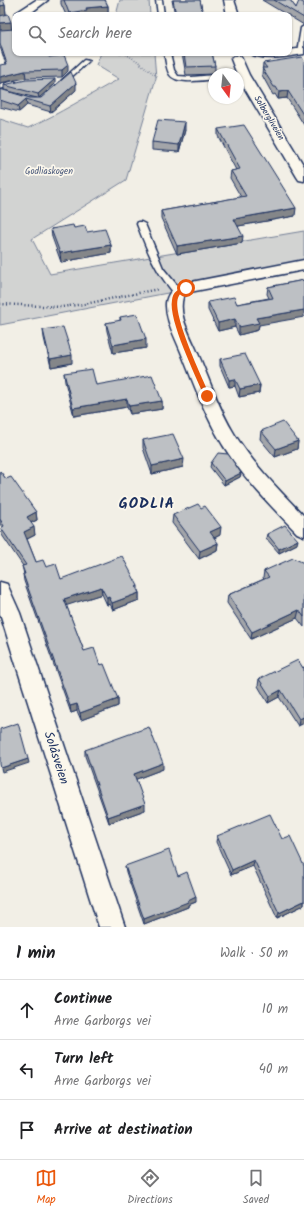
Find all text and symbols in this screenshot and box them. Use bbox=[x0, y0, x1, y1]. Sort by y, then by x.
search box bbox=[12, 12, 292, 56]
text: Search here bbox=[58, 22, 132, 46]
icon: search bbox=[26, 23, 48, 45]
north arrow bbox=[208, 68, 244, 104]
street label: Solbergliveien bbox=[250, 93, 288, 144]
park label: Godliaskogen bbox=[25, 164, 73, 179]
route start bbox=[177, 279, 195, 297]
route end bbox=[198, 387, 216, 405]
district label: GODLIA bbox=[119, 492, 175, 516]
street label: Solåsveien bbox=[38, 729, 74, 787]
text: 1 min bbox=[16, 940, 55, 967]
text: Walk · 50 m bbox=[220, 943, 288, 964]
text: Continue bbox=[54, 987, 112, 1011]
icon: ahead bbox=[16, 999, 38, 1021]
text: 10 m bbox=[262, 999, 288, 1020]
text: Arne Garborgs vei bbox=[54, 1011, 151, 1032]
text: Turn left bbox=[54, 1047, 114, 1071]
icon: left bbox=[16, 1059, 38, 1081]
text: 40 m bbox=[259, 1059, 288, 1080]
text: Arne Garborgs vei bbox=[54, 1071, 151, 1092]
text: Arrive at destination bbox=[54, 1118, 193, 1142]
icon: arrive bbox=[16, 1119, 38, 1141]
tab: Map bbox=[35, 1167, 57, 1209]
tab: Directions bbox=[127, 1167, 173, 1209]
tab: Saved bbox=[243, 1167, 269, 1209]

